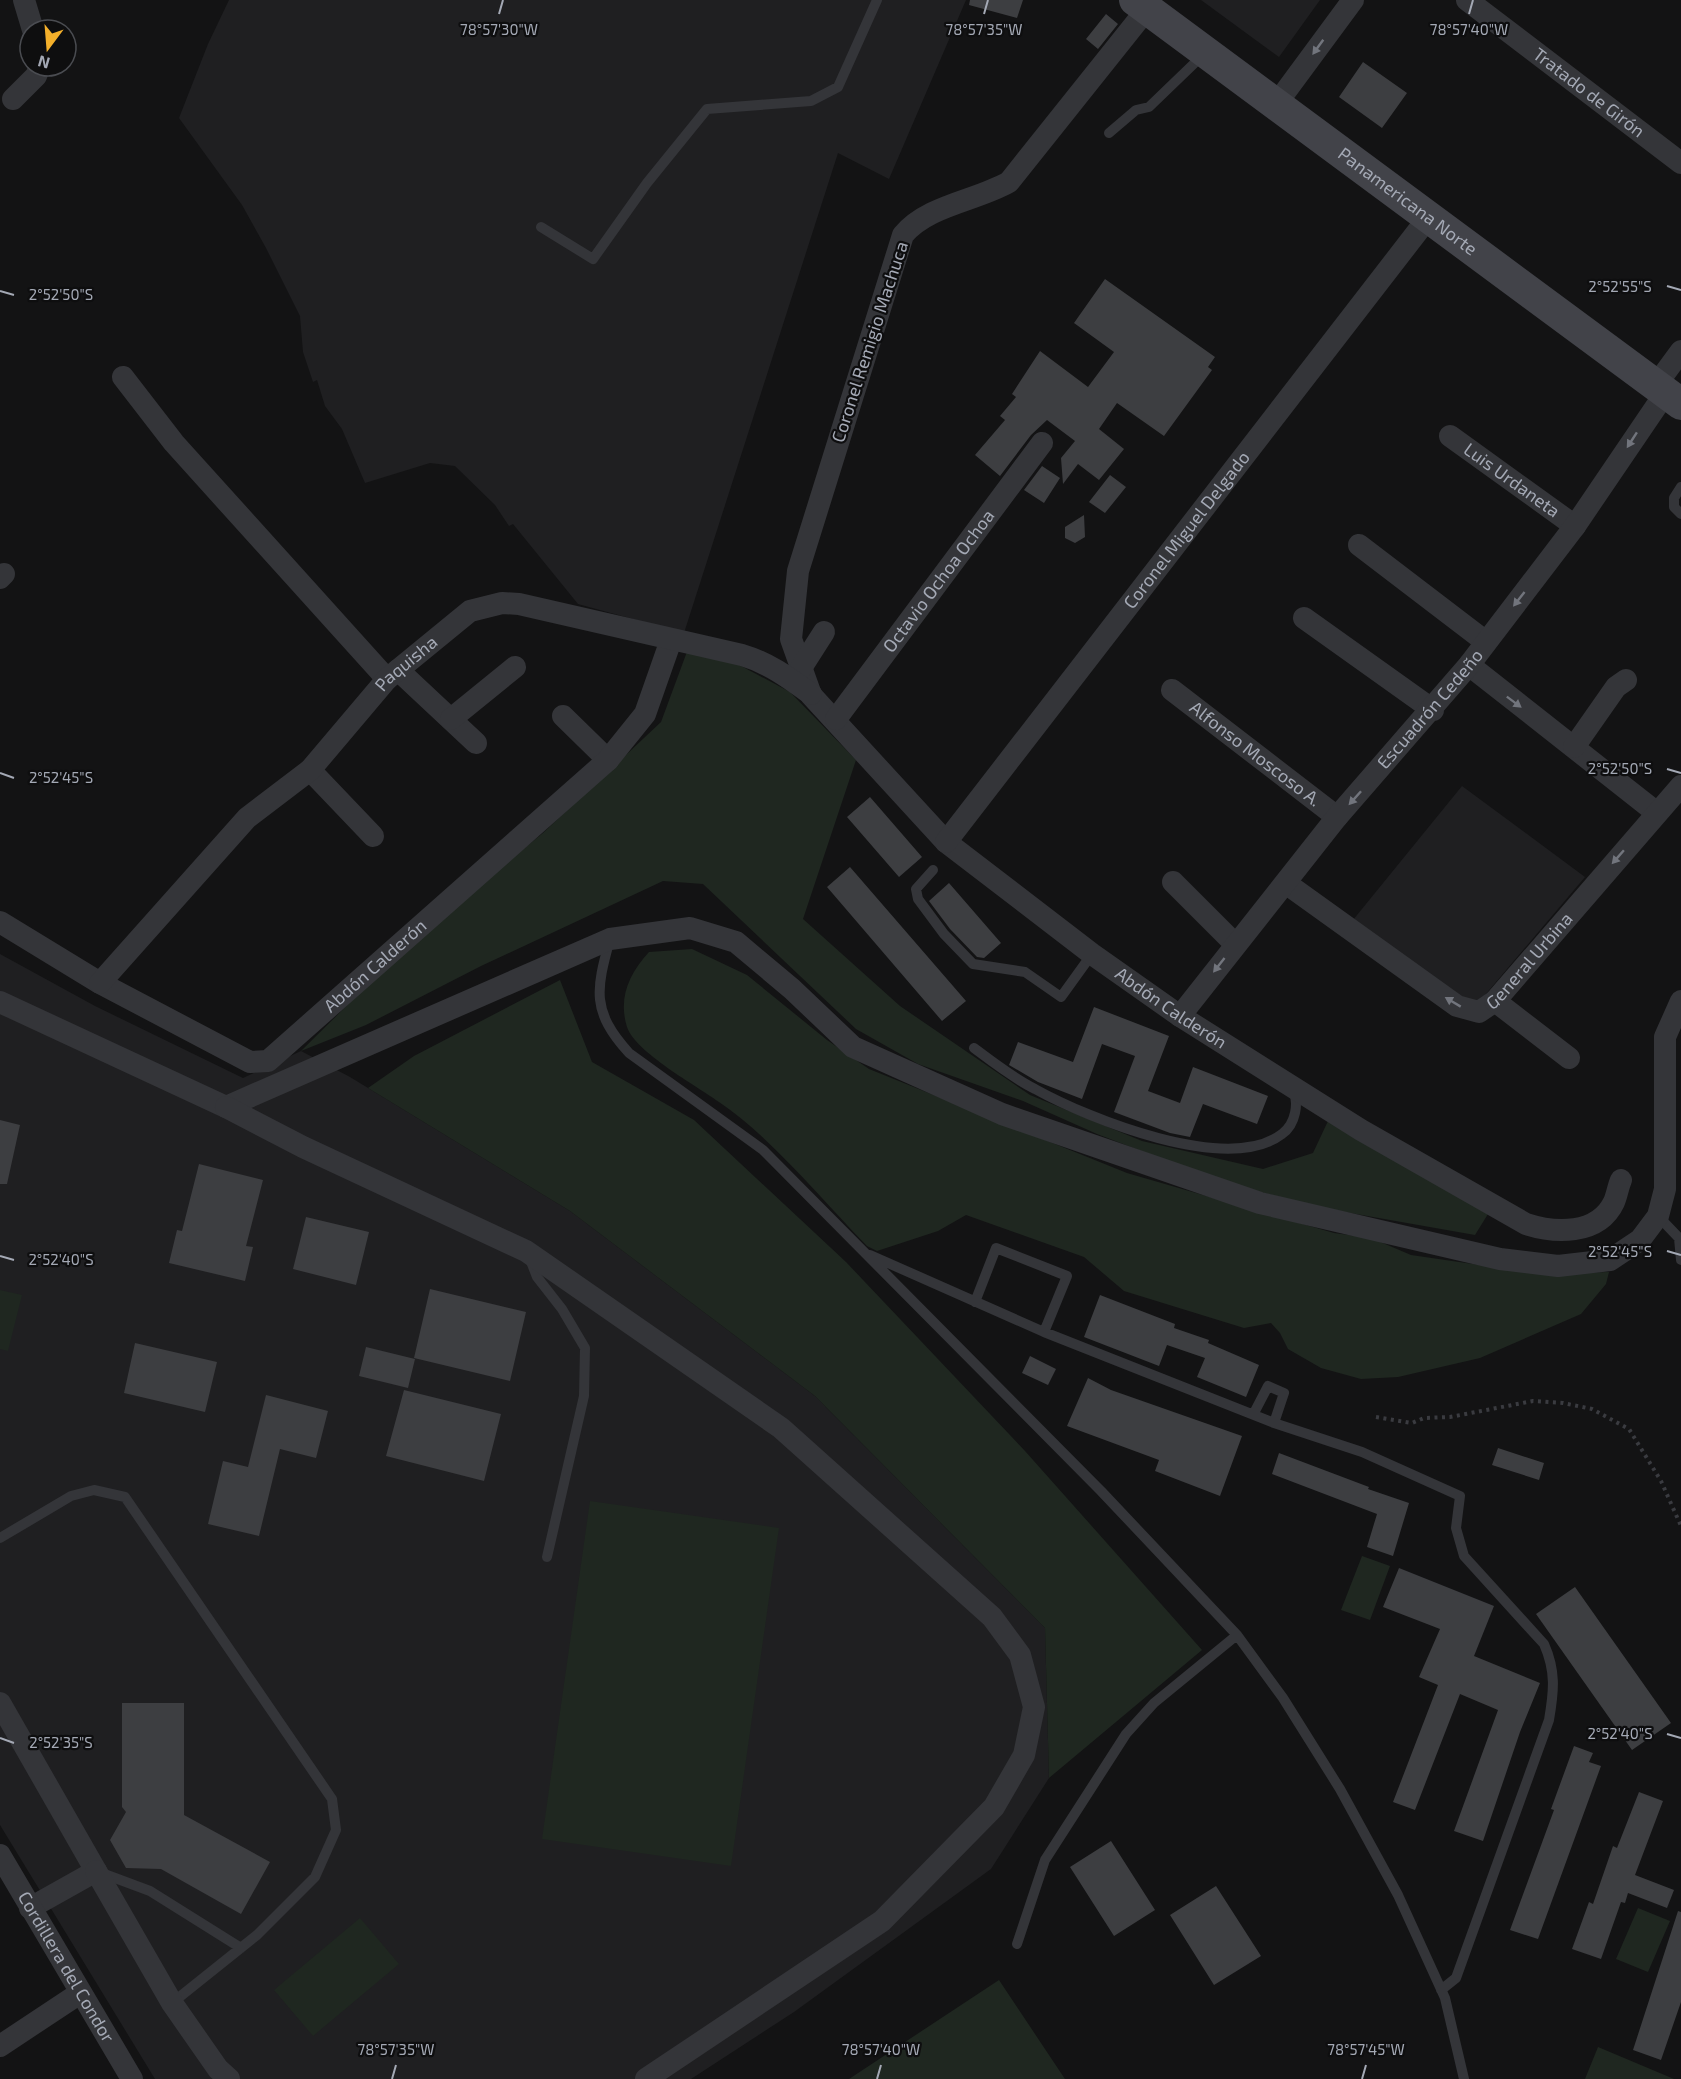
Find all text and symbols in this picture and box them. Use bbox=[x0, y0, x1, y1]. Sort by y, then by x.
north arrow bbox=[18, 18, 78, 78]
text: 78°57'30"W bbox=[460, 20, 538, 38]
text: 78°57'35"W bbox=[946, 20, 1022, 38]
text: 78°57'40"W bbox=[1430, 20, 1508, 38]
one-way arrow bbox=[1312, 39, 1324, 55]
street label: Tratado de Girón bbox=[1529, 42, 1650, 141]
text: N bbox=[36, 52, 52, 74]
street label: Panamericana Norte bbox=[1334, 142, 1482, 260]
street label: Coronel Remigio Machuca bbox=[826, 238, 912, 445]
text: 2°52'55"S bbox=[1588, 277, 1652, 295]
text: 2°52'50"S bbox=[29, 285, 93, 303]
one-way arrow bbox=[1627, 432, 1638, 448]
street label: Luis Urdaneta bbox=[1460, 438, 1565, 522]
street label: Coronel Miguel Delgado bbox=[1118, 446, 1254, 613]
street label: Octavio Ochoa Ochoa bbox=[878, 505, 999, 656]
one-way arrow bbox=[1514, 591, 1526, 606]
street label: Paquisha bbox=[370, 630, 441, 695]
street label: Escuadrón Cedeño bbox=[1372, 644, 1487, 773]
street label: Alfonso Moscoso A. bbox=[1186, 696, 1326, 811]
one-way arrow bbox=[1507, 696, 1522, 708]
text: 2°52'50"S bbox=[1588, 759, 1652, 777]
text: 2°52'45"S bbox=[29, 768, 93, 786]
one-way arrow bbox=[1348, 790, 1362, 805]
one-way arrow bbox=[1612, 849, 1625, 865]
street label: General Urbina bbox=[1481, 907, 1577, 1014]
street label: Abdón Calderón bbox=[319, 914, 430, 1016]
one-way arrow bbox=[1213, 957, 1225, 973]
street label: Abdón Calderón bbox=[1111, 962, 1231, 1053]
one-way arrow bbox=[1445, 997, 1461, 1008]
text: 2°52'45"S bbox=[1588, 1242, 1652, 1260]
text: 2°52'40"S bbox=[28, 1250, 94, 1268]
text: 2°52'40"S bbox=[1587, 1724, 1653, 1742]
text: 2°52'35"S bbox=[29, 1733, 93, 1751]
street label: Cordillera del Condor bbox=[14, 1887, 120, 2046]
text: 78°57'35"W bbox=[358, 2040, 434, 2058]
text: 78°57'40"W bbox=[842, 2040, 920, 2058]
text: 78°57'45"W bbox=[1327, 2040, 1405, 2058]

